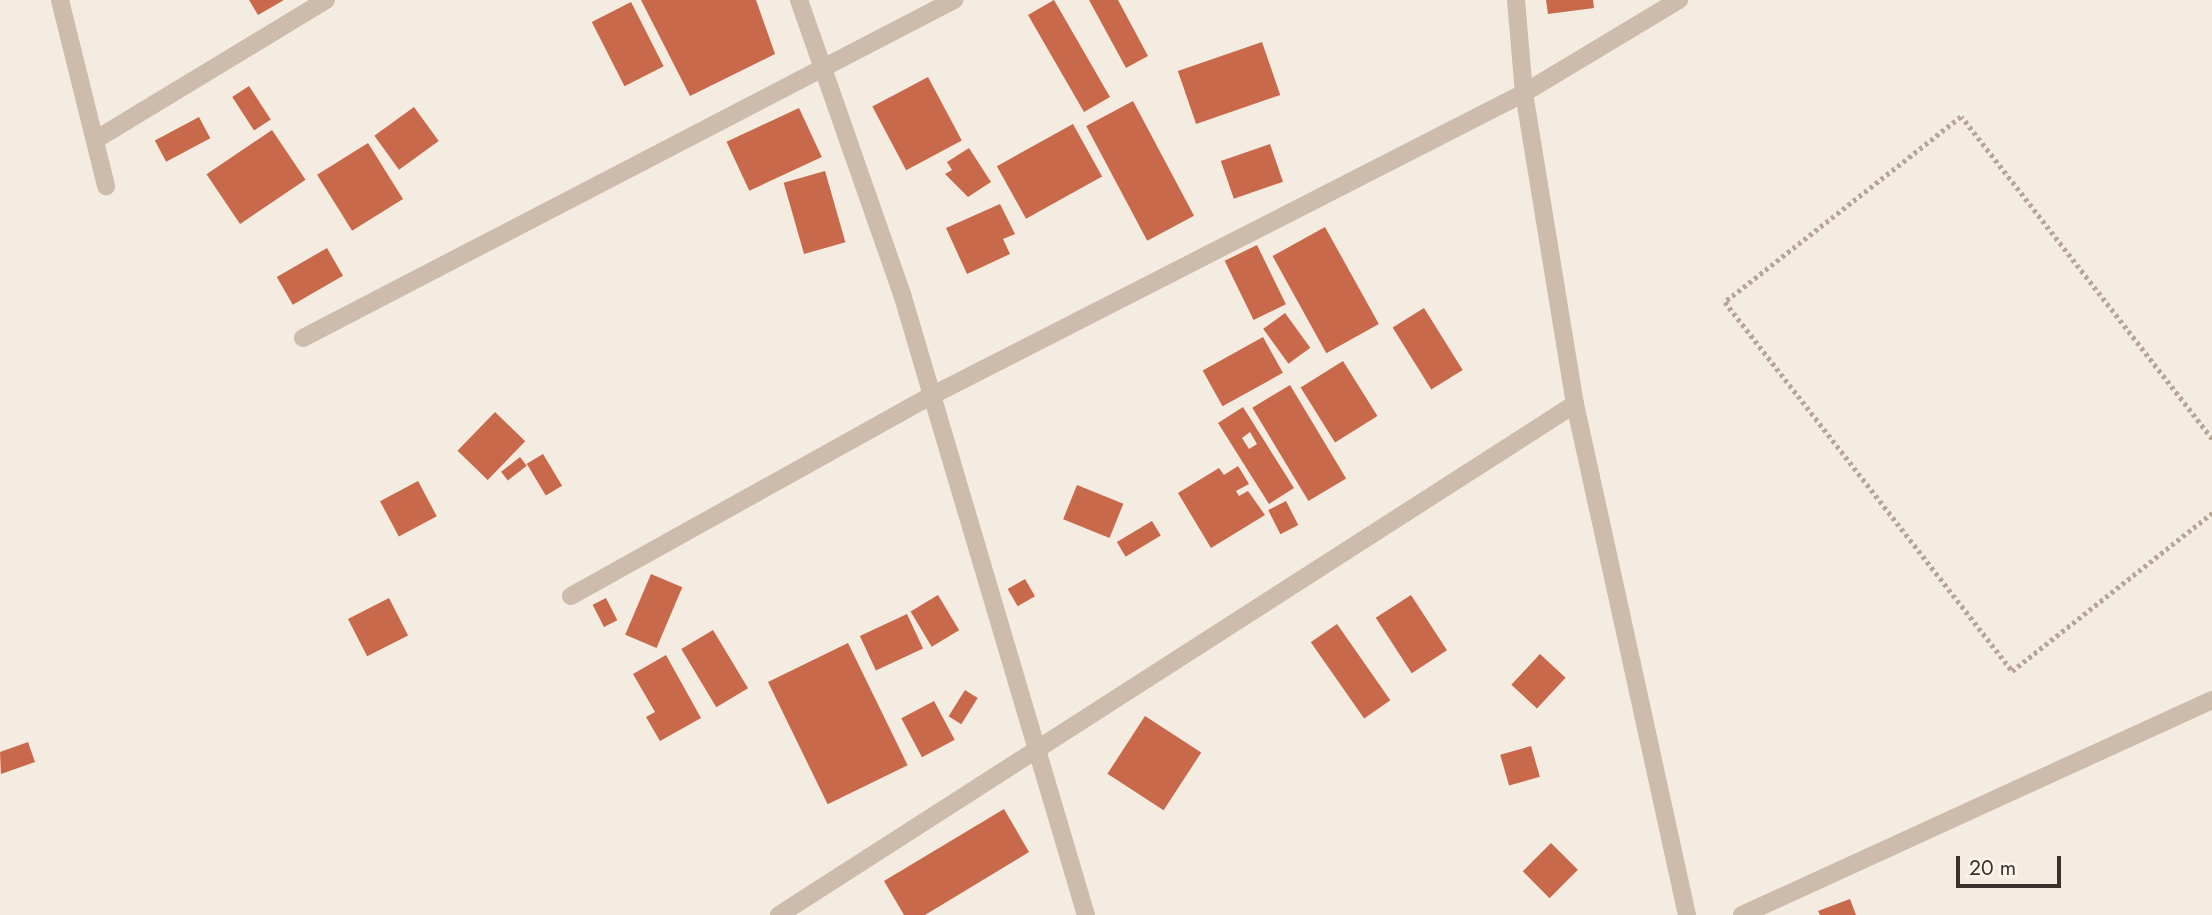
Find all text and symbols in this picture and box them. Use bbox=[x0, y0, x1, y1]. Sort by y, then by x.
scale bar bbox=[1960, 842, 2065, 886]
text: 20 m bbox=[1969, 853, 2016, 883]

